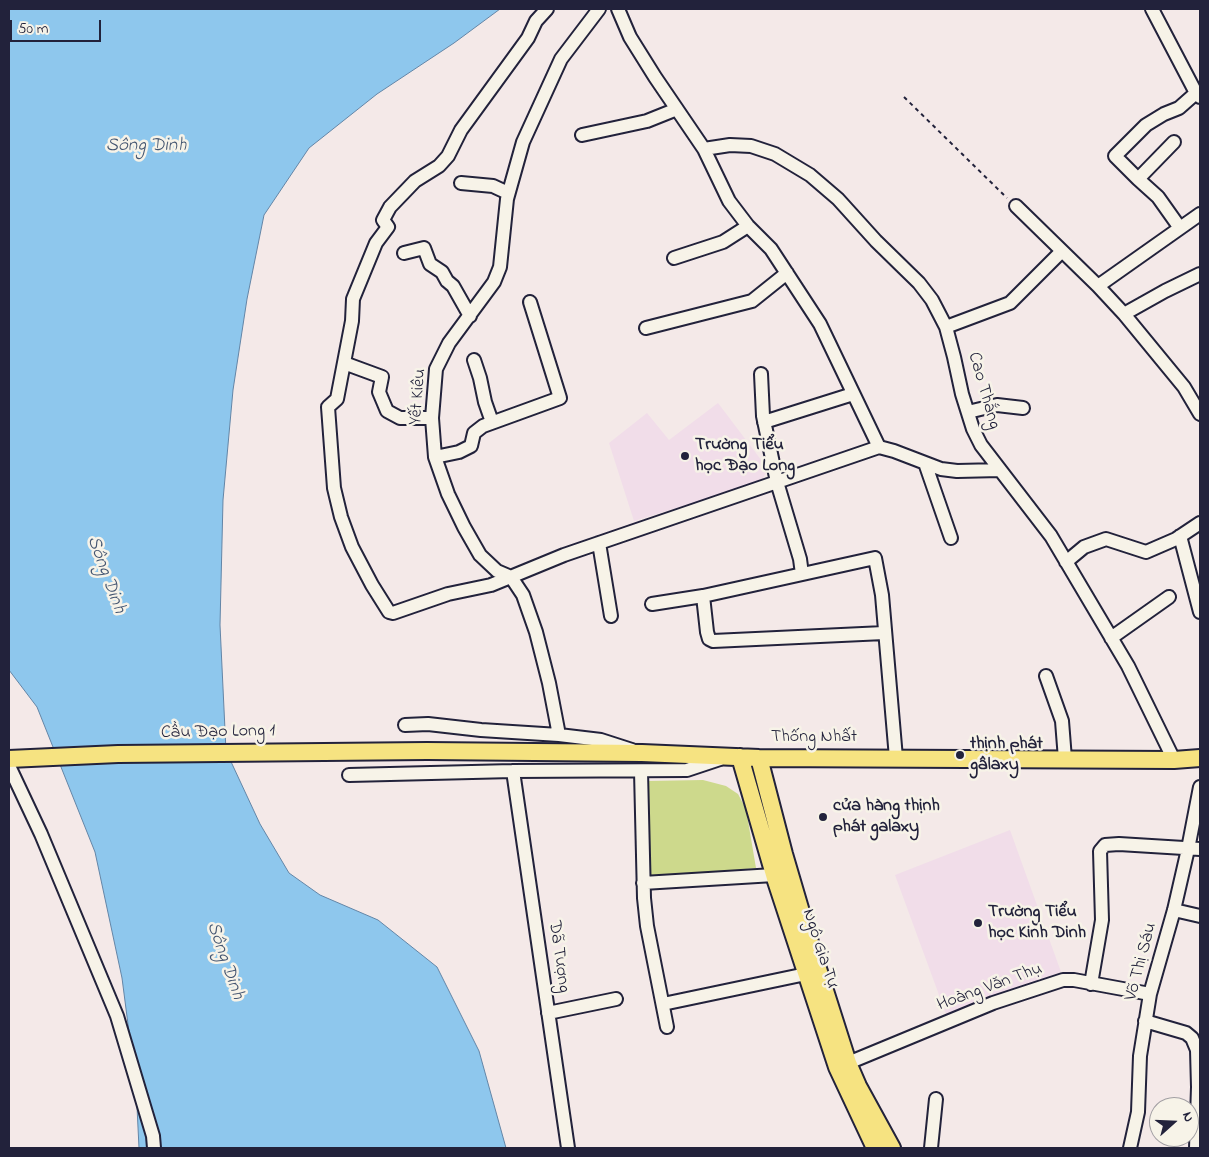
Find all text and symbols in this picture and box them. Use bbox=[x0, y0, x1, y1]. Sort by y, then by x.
scale bar bbox=[12, 10, 104, 42]
text: 50 m bbox=[18, 18, 48, 40]
water label: Sông Dinh bbox=[106, 136, 186, 158]
street label: Cao Thắng bbox=[962, 350, 1004, 432]
street label: Yết Kiêu bbox=[406, 368, 432, 426]
place label: Trường Tiểu học Đạo Long bbox=[695, 435, 795, 478]
marker: Trường Tiểu học Đạo Long bbox=[679, 450, 691, 462]
water label: Sông Dinh bbox=[81, 533, 129, 617]
street label: Cầu Đạo Long 1 bbox=[161, 721, 275, 745]
street label: Thống Nhất bbox=[771, 727, 857, 749]
place label: thịnh phát gâlaxy bbox=[970, 734, 1043, 776]
marker: thịnh phát gâlaxy bbox=[954, 749, 966, 761]
place label: cửa hàng thịnh phát galaxy bbox=[833, 796, 940, 839]
marker: cửa hàng thịnh phát galaxy bbox=[817, 811, 829, 823]
place label: Trường Tiểu học Kinh Dinh bbox=[988, 902, 1086, 944]
street label: Ngô Gia Tự bbox=[796, 907, 842, 991]
marker: Trường Tiểu học Kinh Dinh bbox=[972, 917, 984, 929]
water label: Sông Dinh bbox=[200, 919, 248, 1003]
street label: Dã Tượng bbox=[542, 920, 574, 994]
street label: Võ Thị Sáu bbox=[1121, 921, 1163, 1003]
street label: Hoàng Văn Thụ bbox=[934, 959, 1046, 1017]
north arrow bbox=[1149, 1097, 1199, 1147]
text: N bbox=[1176, 1109, 1199, 1125]

